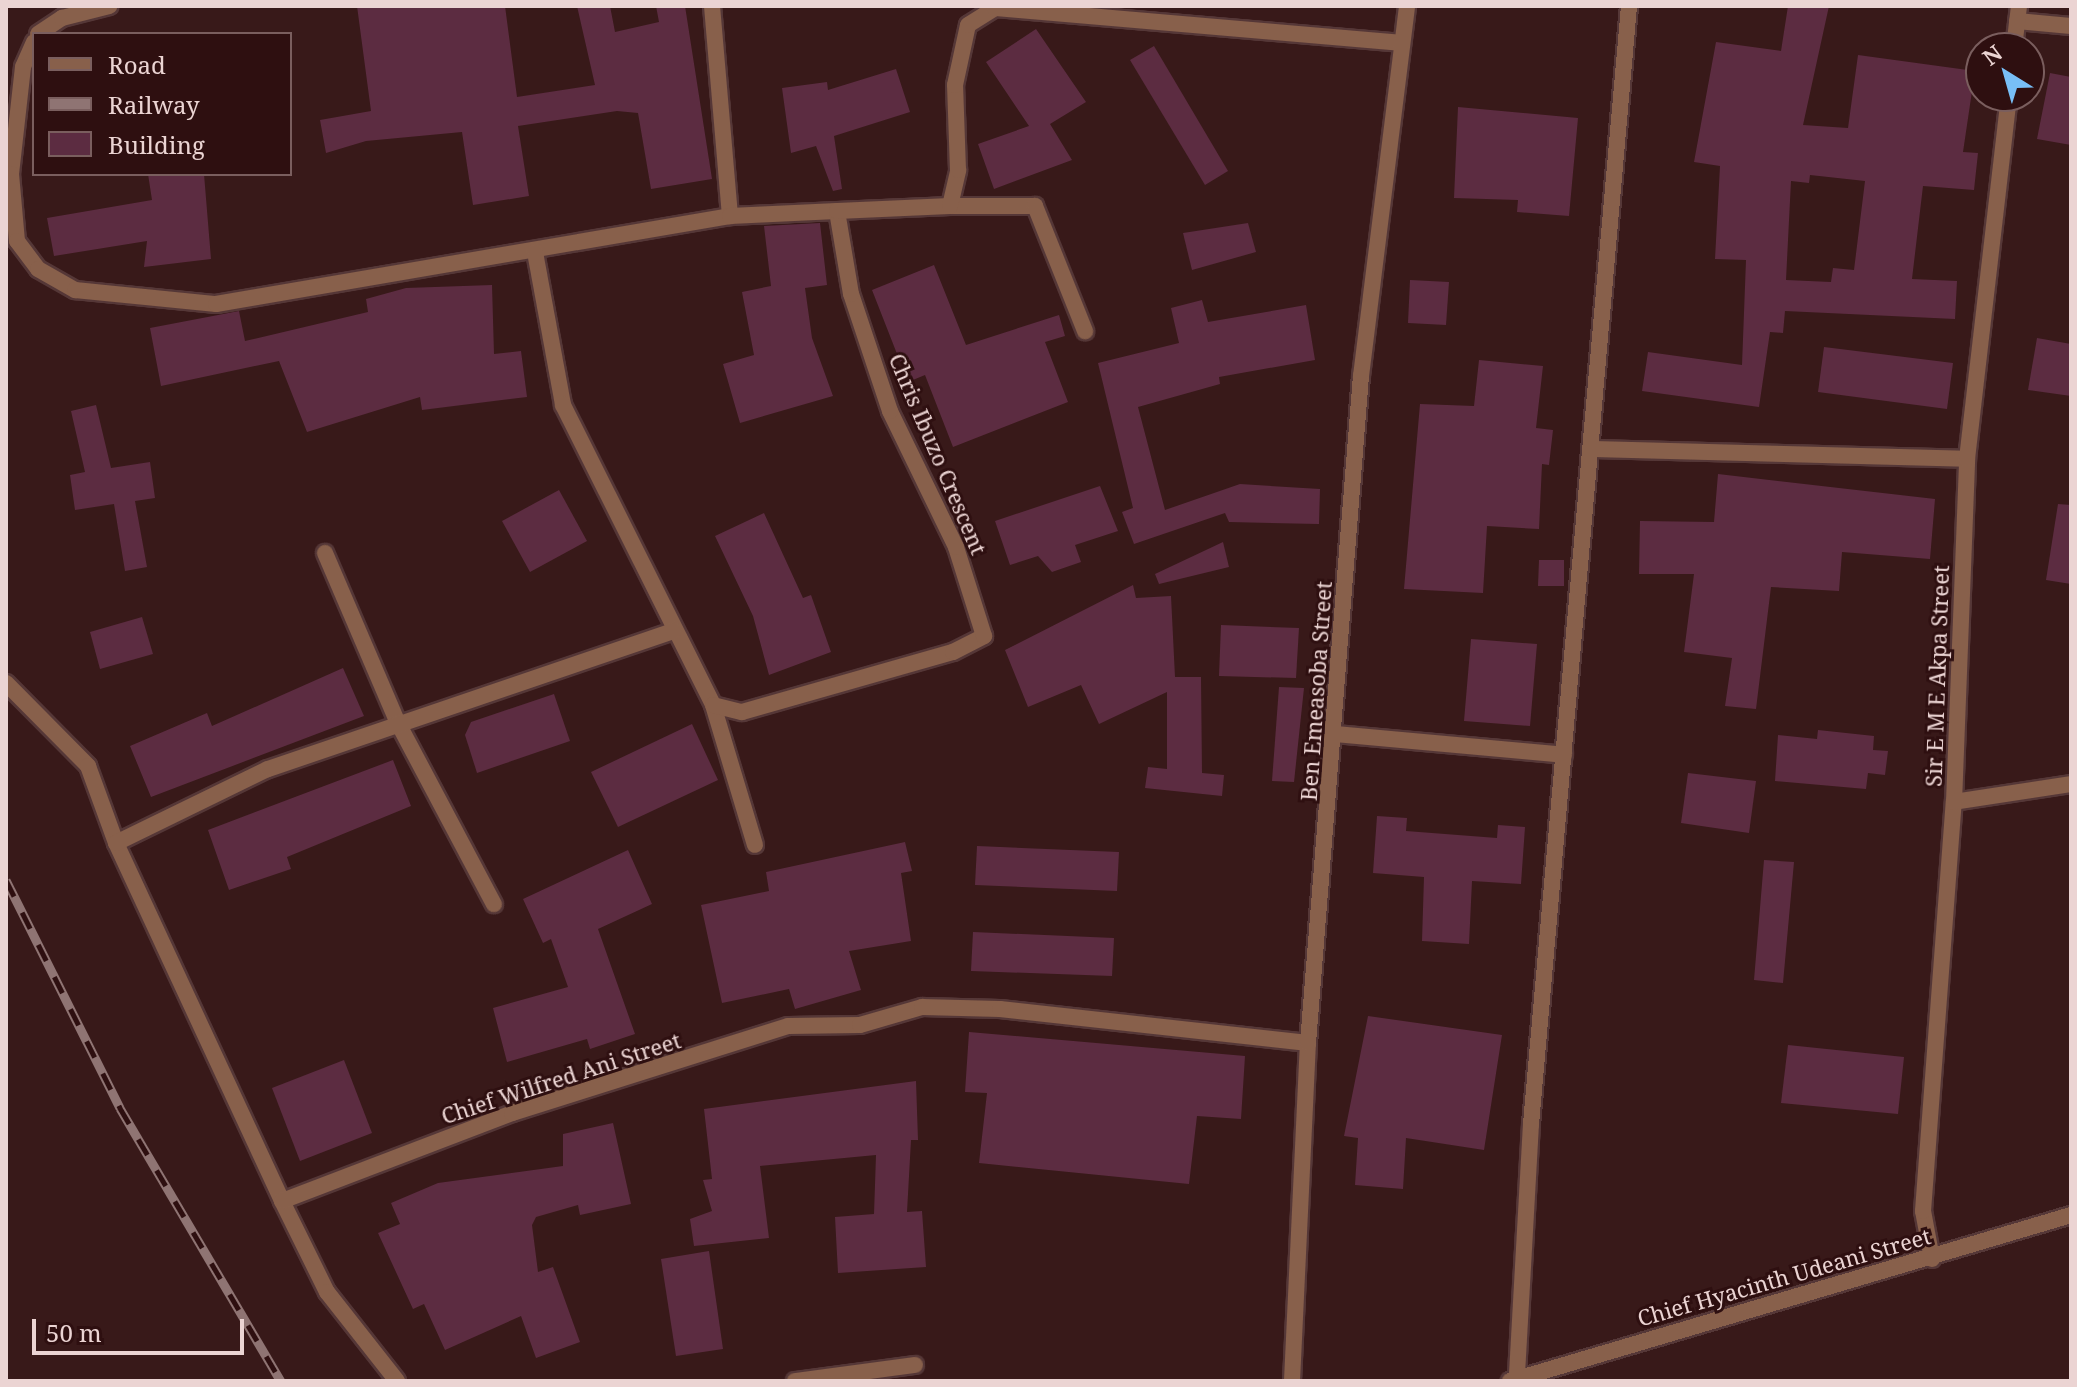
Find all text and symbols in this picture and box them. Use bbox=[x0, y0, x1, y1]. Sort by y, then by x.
legend bbox=[32, 32, 292, 176]
north arrow bbox=[1965, 32, 2045, 112]
text: N bbox=[1976, 37, 2008, 72]
text: Road bbox=[108, 48, 166, 81]
text: Railway bbox=[108, 88, 200, 121]
text: Building bbox=[108, 128, 205, 161]
street label: Chris Ibuzo Crescent bbox=[884, 350, 992, 558]
street label: Sir E M E Akpa Street bbox=[1920, 565, 1954, 787]
street label: Ben Emeasoba Street bbox=[1295, 580, 1337, 802]
street label: Chief Wilfred Ani Street bbox=[438, 1027, 684, 1129]
street label: Chief Hyacinth Udeani Street bbox=[1634, 1222, 1934, 1332]
scale bar bbox=[36, 1303, 248, 1353]
text: 50 m bbox=[46, 1316, 102, 1349]

